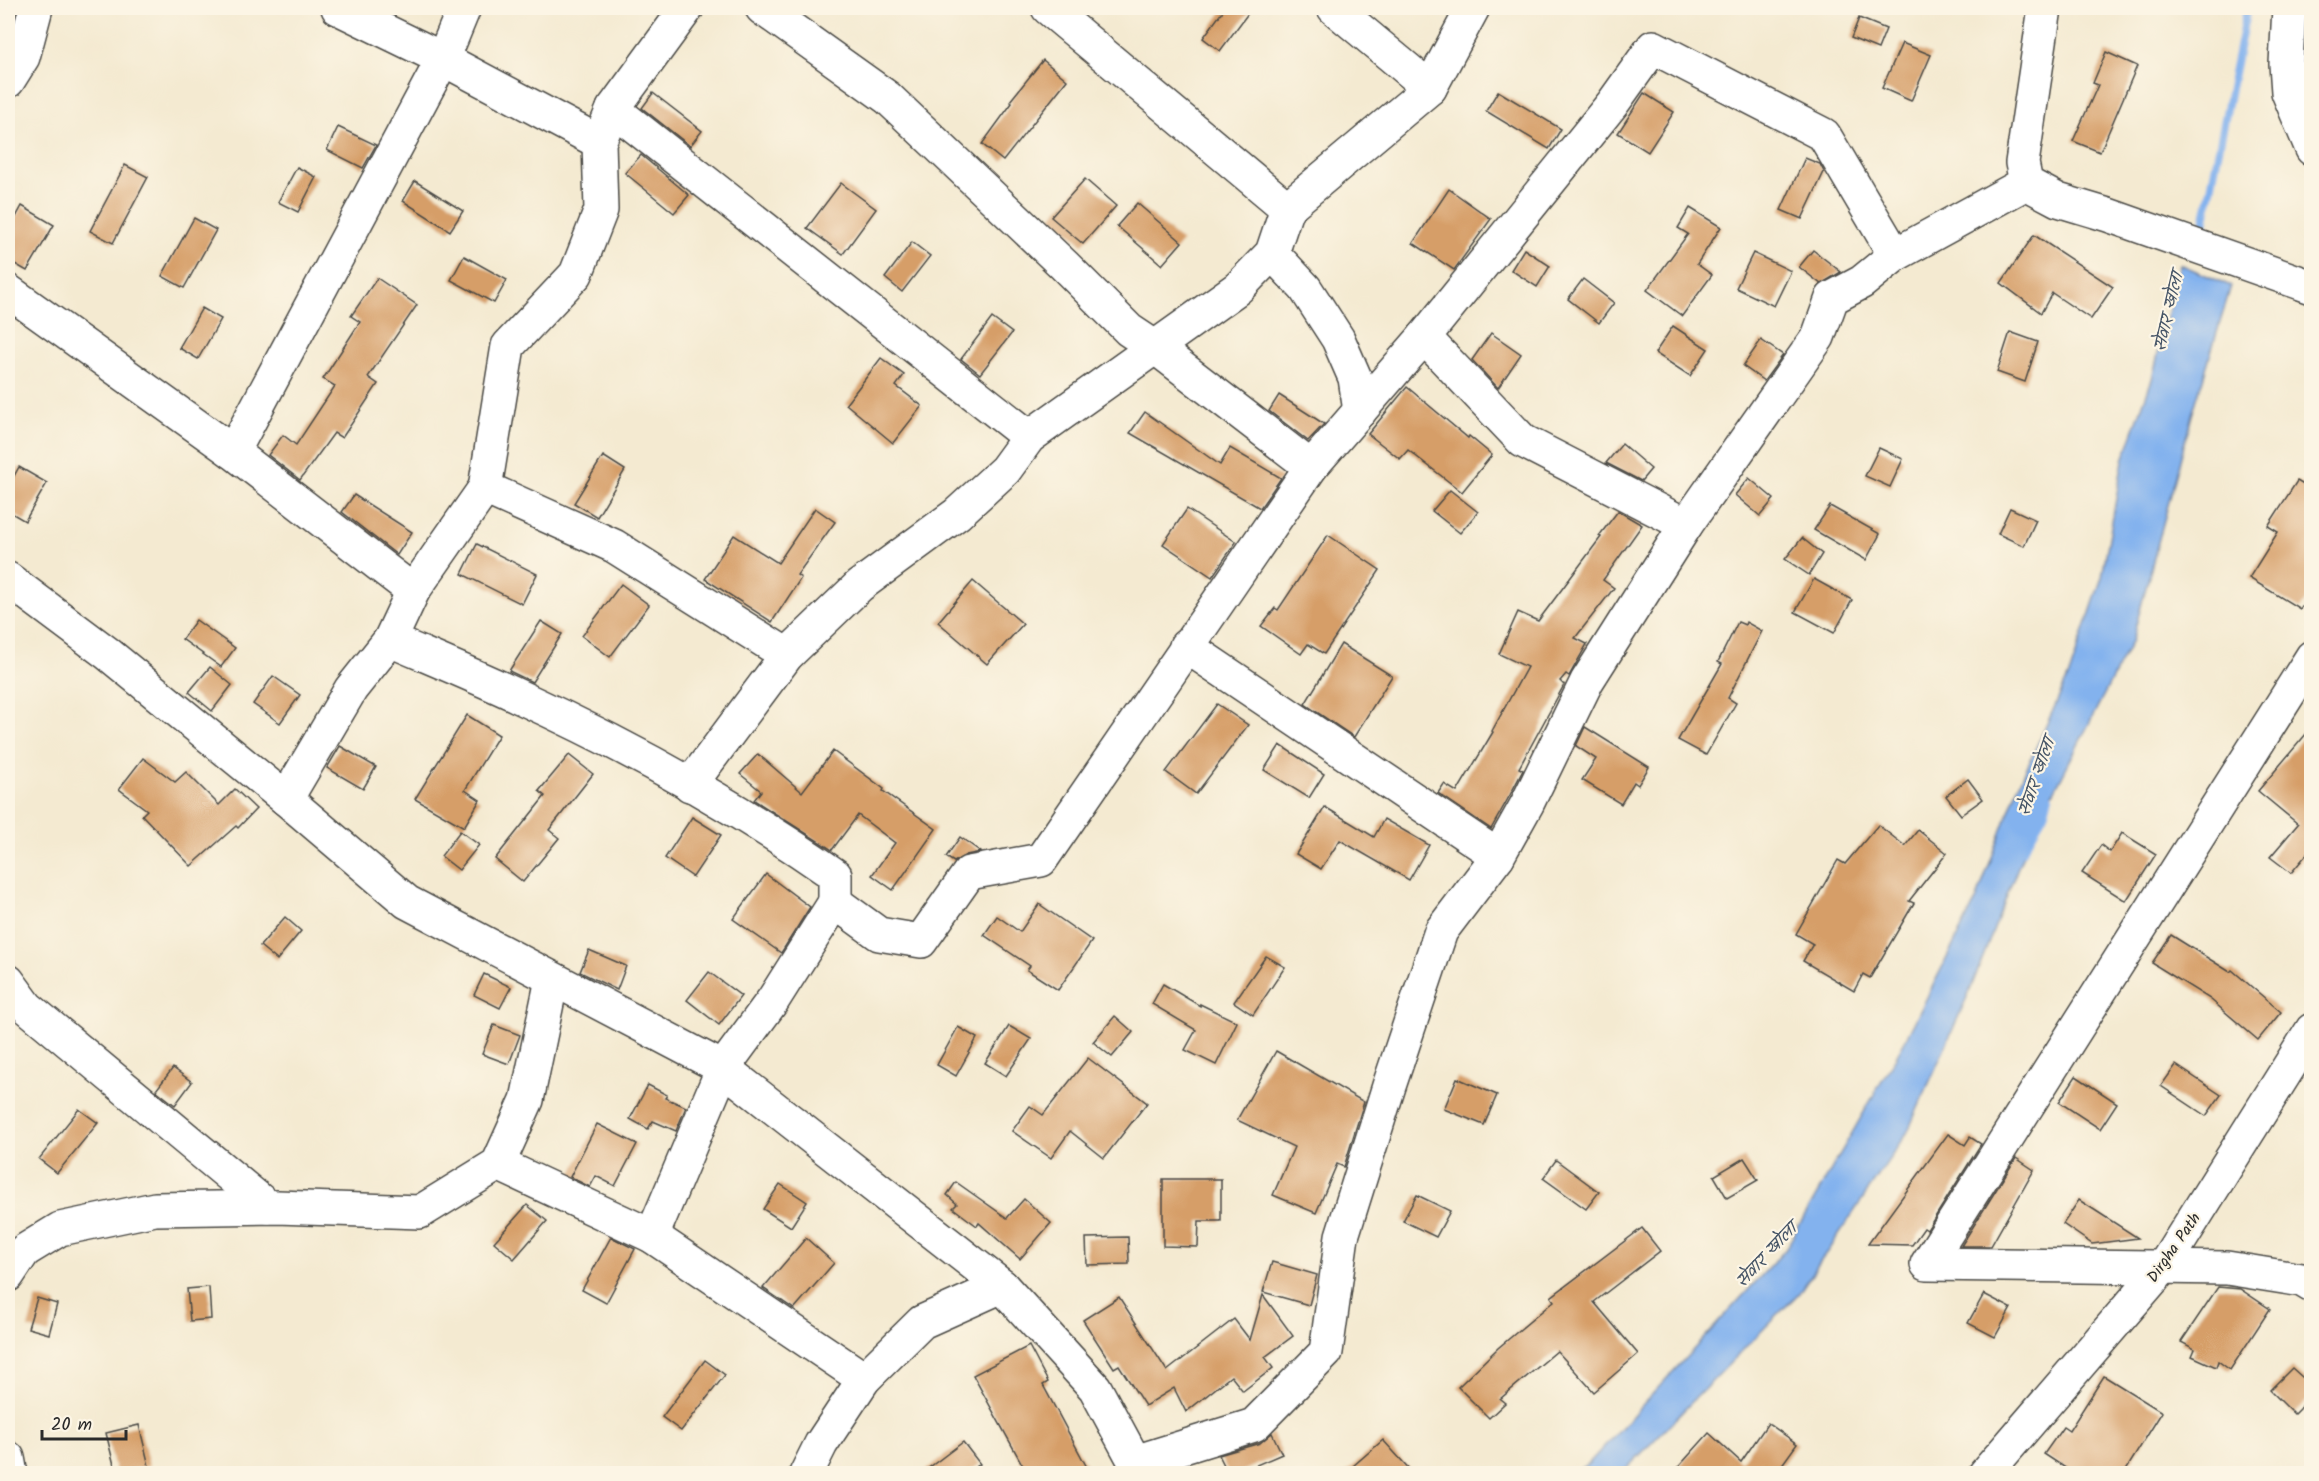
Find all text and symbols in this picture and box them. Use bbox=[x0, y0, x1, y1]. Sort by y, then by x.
water label: सेवार खोला bbox=[2146, 264, 2194, 355]
water label: सेवार खोला bbox=[2011, 729, 2066, 820]
street label: Dirgha Path bbox=[2141, 1208, 2208, 1288]
water label: सेवार खोला bbox=[1729, 1212, 1809, 1295]
scale bar bbox=[42, 1403, 126, 1441]
text: 20 m bbox=[51, 1411, 92, 1440]

